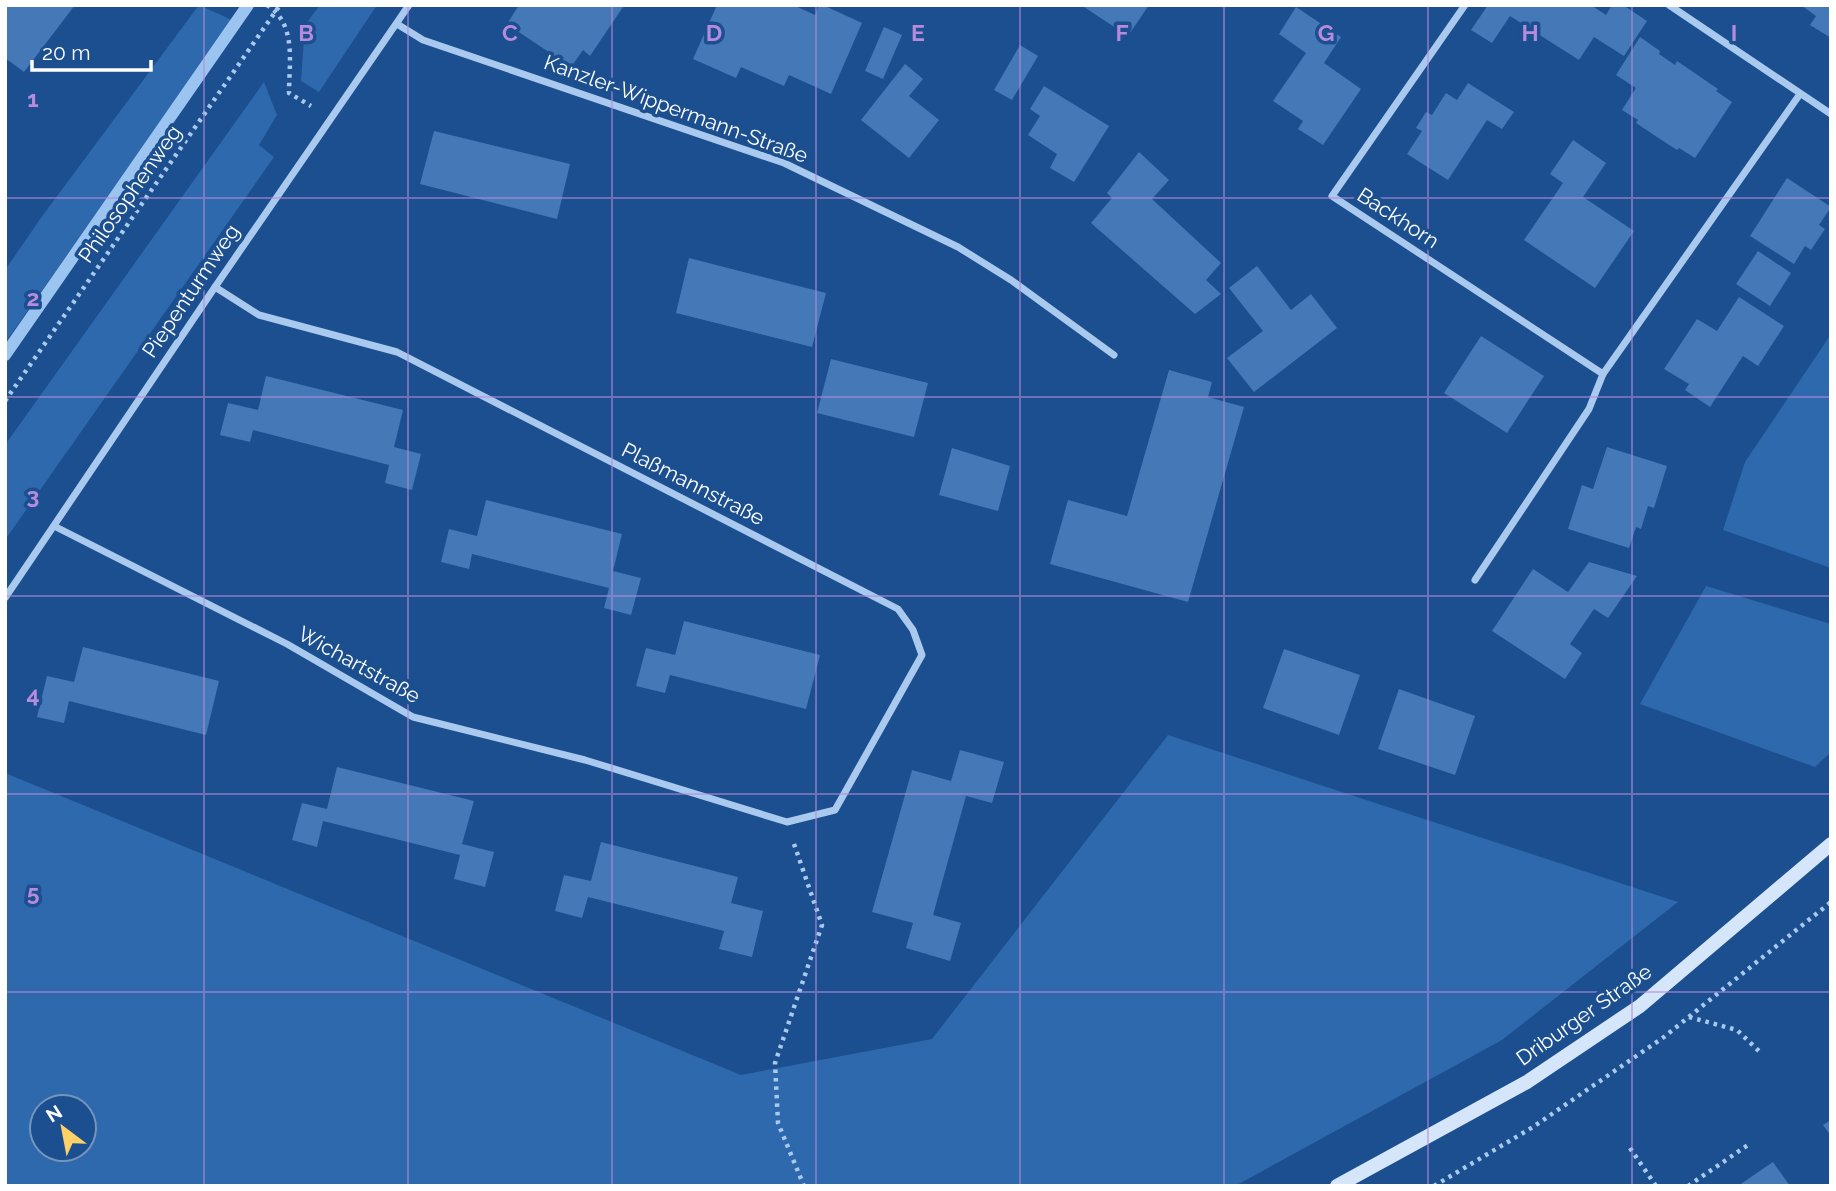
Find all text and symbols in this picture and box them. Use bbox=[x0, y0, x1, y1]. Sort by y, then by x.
text: B bbox=[298, 19, 314, 46]
text: C bbox=[502, 19, 518, 46]
text: D bbox=[706, 19, 722, 46]
text: E bbox=[911, 19, 925, 46]
text: F bbox=[1115, 19, 1129, 46]
text: G bbox=[1318, 19, 1334, 46]
text: H bbox=[1521, 19, 1539, 46]
text: I bbox=[1731, 19, 1737, 46]
scale bar bbox=[32, 28, 150, 72]
text: 20 m bbox=[42, 40, 90, 65]
street label: Kanzler-Wippermann-Straße bbox=[541, 49, 811, 168]
text: 1 bbox=[27, 85, 39, 112]
street label: Philosophenweg bbox=[73, 120, 186, 267]
street label: Backhorn bbox=[1353, 182, 1444, 253]
street label: Piepenturmweg bbox=[137, 219, 244, 362]
text: 2 bbox=[27, 284, 39, 311]
street label: Plaßmannstraße bbox=[618, 437, 769, 530]
text: 3 bbox=[27, 482, 39, 509]
street label: Wichartstraße bbox=[294, 621, 425, 708]
text: 4 bbox=[26, 681, 40, 708]
text: 5 bbox=[27, 879, 40, 906]
street label: Driburger Straße bbox=[1511, 959, 1656, 1071]
north arrow bbox=[28, 1093, 98, 1163]
text: N bbox=[42, 1100, 66, 1127]

